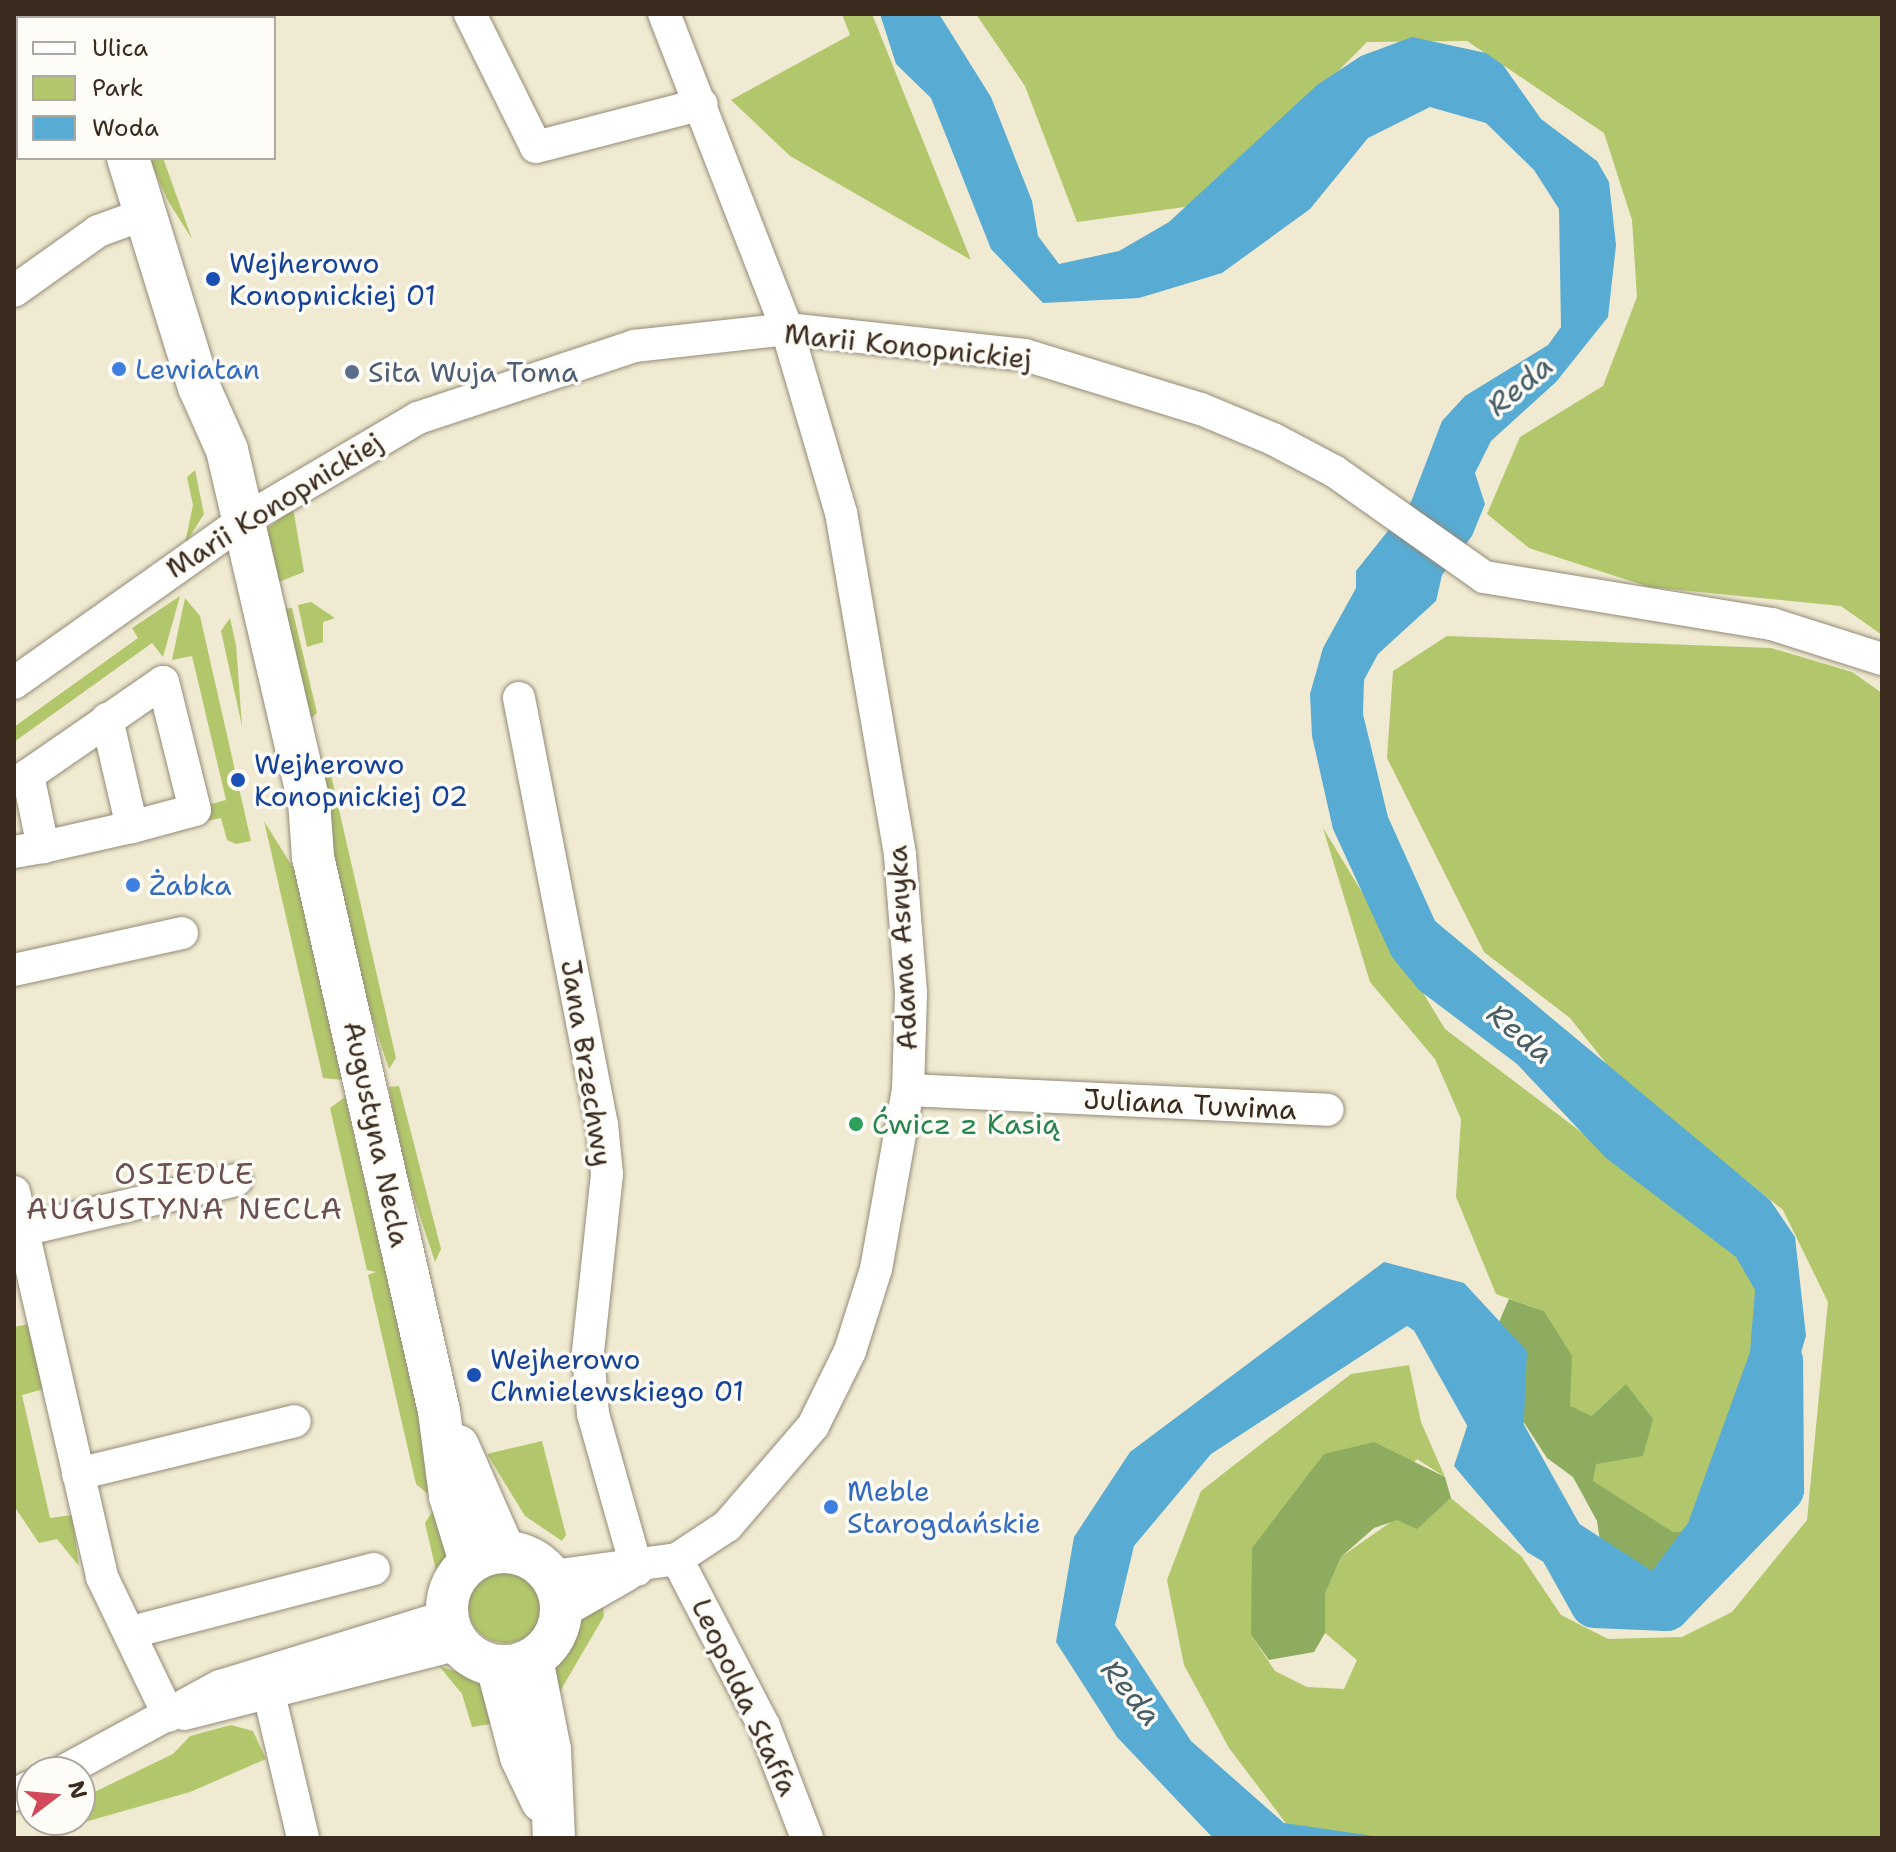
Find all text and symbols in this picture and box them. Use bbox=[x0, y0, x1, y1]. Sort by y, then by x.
legend bbox=[16, 16, 276, 160]
text: Ulica bbox=[92, 32, 148, 64]
text: Park bbox=[92, 72, 144, 104]
text: Woda bbox=[92, 112, 159, 144]
place label: Wejherowo Konopnickiej 01 bbox=[229, 246, 436, 312]
marker: Wejherowo Konopnickiej 01 bbox=[204, 270, 222, 288]
street label: Marii Konopnickiej bbox=[783, 316, 1033, 376]
water label: Reda bbox=[1480, 348, 1560, 424]
place label: Lewiatan bbox=[135, 352, 260, 386]
place label: Sita Wuja Toma bbox=[368, 355, 578, 389]
marker: Lewiatan bbox=[110, 360, 128, 378]
marker: Sita Wuja Toma bbox=[343, 363, 361, 381]
street label: Marii Konopnickiej bbox=[160, 425, 388, 585]
place label: Wejherowo Konopnickiej 02 bbox=[254, 747, 468, 813]
marker: Wejherowo Konopnickiej 02 bbox=[229, 771, 247, 789]
street label: Adama Asnyka bbox=[880, 844, 924, 1052]
place label: Żabka bbox=[149, 868, 232, 902]
marker: Żabka bbox=[124, 876, 142, 894]
street label: Jana Brzechwy bbox=[554, 957, 620, 1169]
water label: Reda bbox=[1480, 996, 1560, 1072]
street label: Augustyna Necla bbox=[337, 1018, 417, 1250]
street label: Juliana Tuwima bbox=[1082, 1082, 1298, 1126]
place label: Ćwicz z Kasią bbox=[872, 1107, 1060, 1141]
marker: Ćwicz z Kasią bbox=[847, 1115, 865, 1133]
district label: OSIEDLE AUGUSTYNA NECLA bbox=[26, 1156, 344, 1226]
place label: Wejherowo Chmielewskiego 01 bbox=[490, 1342, 744, 1408]
marker: Wejherowo Chmielewskiego 01 bbox=[465, 1366, 483, 1384]
place label: Meble Starogdańskie bbox=[847, 1474, 1041, 1540]
marker: Meble Starogdańskie bbox=[822, 1498, 840, 1516]
street label: Leopolda Staffa bbox=[685, 1593, 805, 1801]
water label: Reda bbox=[1093, 1653, 1169, 1733]
north arrow bbox=[16, 1756, 96, 1836]
text: N bbox=[61, 1777, 94, 1802]

